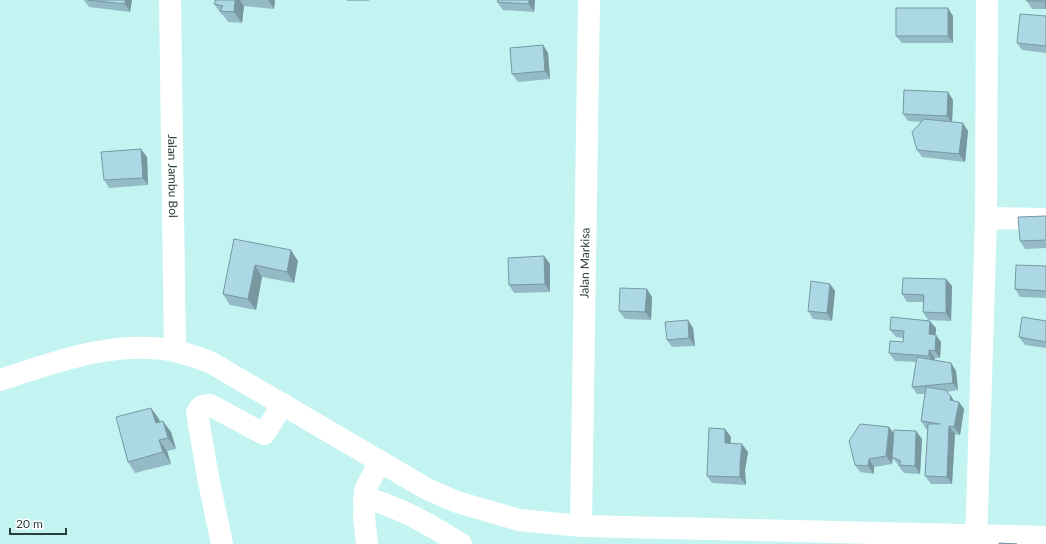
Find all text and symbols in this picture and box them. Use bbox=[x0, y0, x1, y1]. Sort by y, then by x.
street label: Jalan Jambu Bol bbox=[165, 134, 181, 218]
street label: Jalan Markisa bbox=[576, 227, 593, 299]
scale bar bbox=[10, 510, 66, 536]
text: 20 m bbox=[16, 516, 43, 531]

